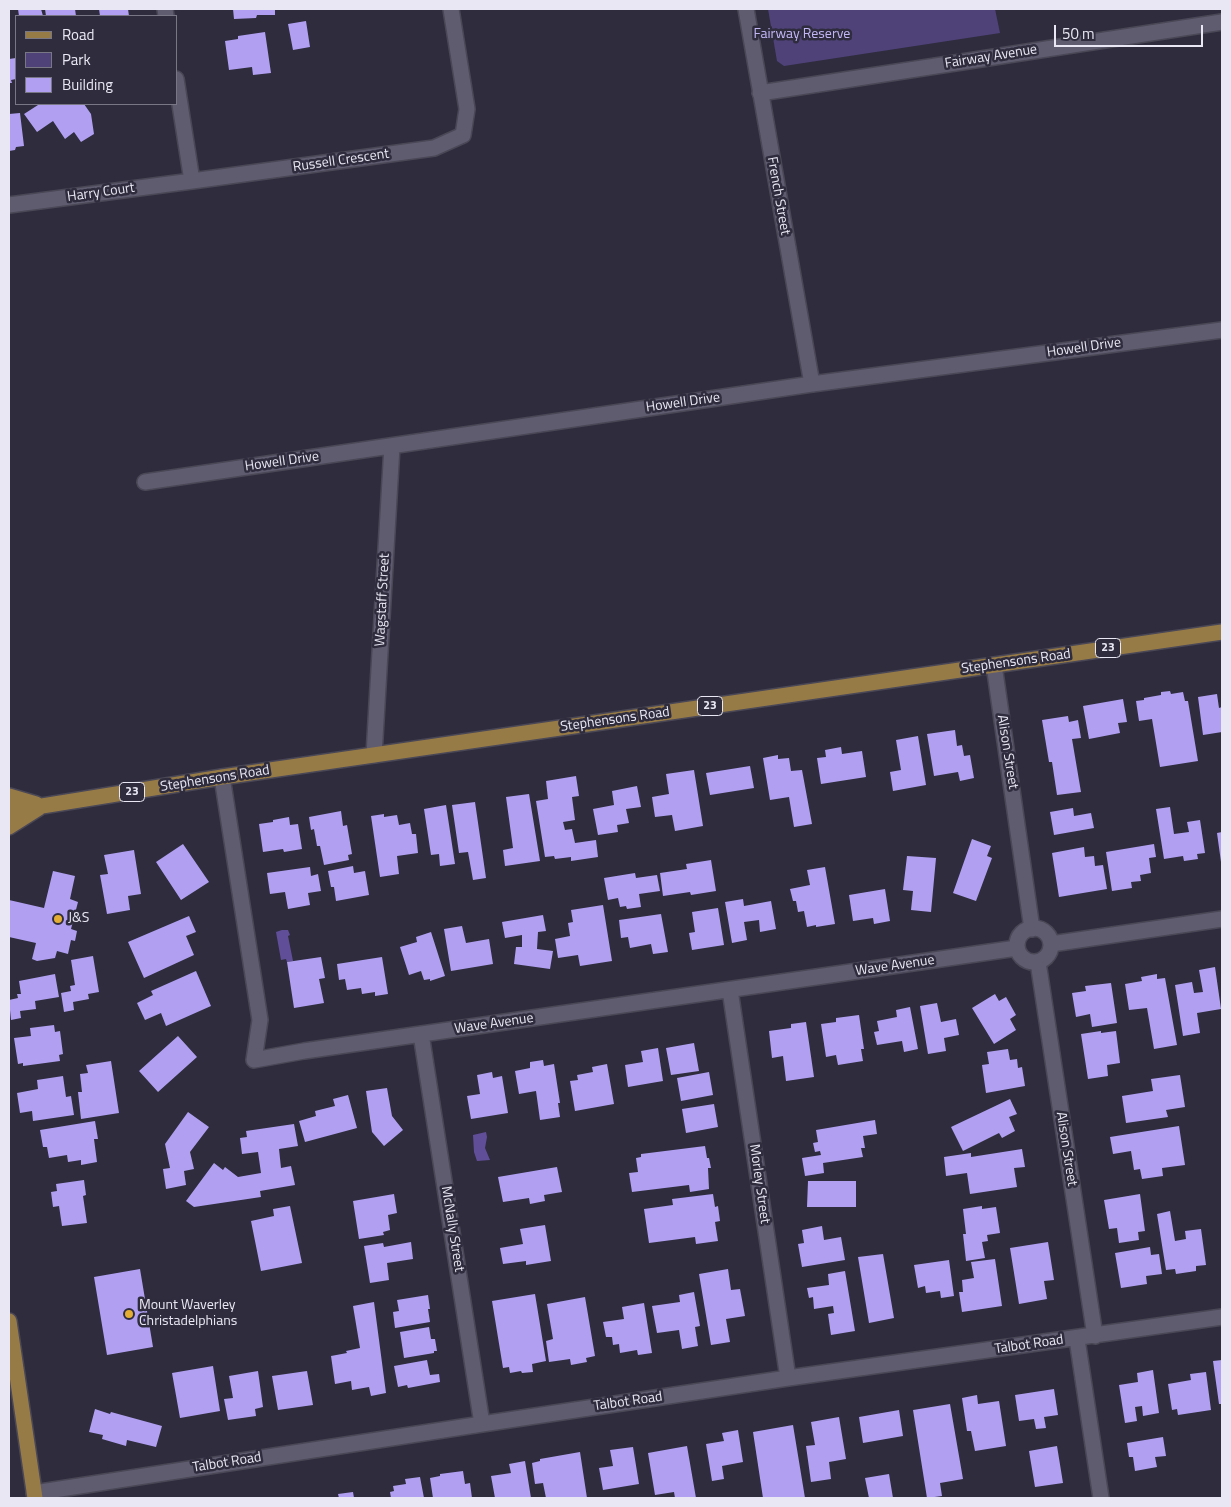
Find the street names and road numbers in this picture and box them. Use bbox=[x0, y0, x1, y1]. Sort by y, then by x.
street label: Fairway Avenue bbox=[944, 41, 1038, 73]
street label: Russell Crescent bbox=[292, 146, 390, 176]
street label: French Street bbox=[763, 156, 793, 236]
street label: Harry Court bbox=[66, 180, 136, 206]
street label: Howell Drive bbox=[1046, 334, 1122, 362]
street label: Howell Drive bbox=[645, 389, 721, 417]
street label: Howell Drive bbox=[244, 448, 320, 476]
street label: Wagstaff Street bbox=[372, 553, 394, 647]
road number: 23 bbox=[1096, 638, 1120, 658]
street label: Stephensons Road bbox=[960, 646, 1072, 678]
road number: 23 bbox=[698, 696, 722, 716]
street label: Stephensons Road bbox=[559, 704, 671, 736]
street label: Alison Street bbox=[993, 714, 1021, 790]
street label: Stephensons Road bbox=[159, 762, 271, 796]
road number: 23 bbox=[120, 782, 144, 802]
street label: Wave Avenue bbox=[854, 952, 936, 980]
street label: Wave Avenue bbox=[453, 1010, 535, 1038]
street label: Alison Street bbox=[1052, 1111, 1080, 1187]
street label: Morley Street bbox=[745, 1143, 773, 1225]
street label: McNally Street bbox=[437, 1185, 467, 1273]
street label: Talbot Road bbox=[993, 1332, 1065, 1358]
street label: Talbot Road bbox=[592, 1389, 664, 1415]
street label: Talbot Road bbox=[191, 1449, 263, 1477]

